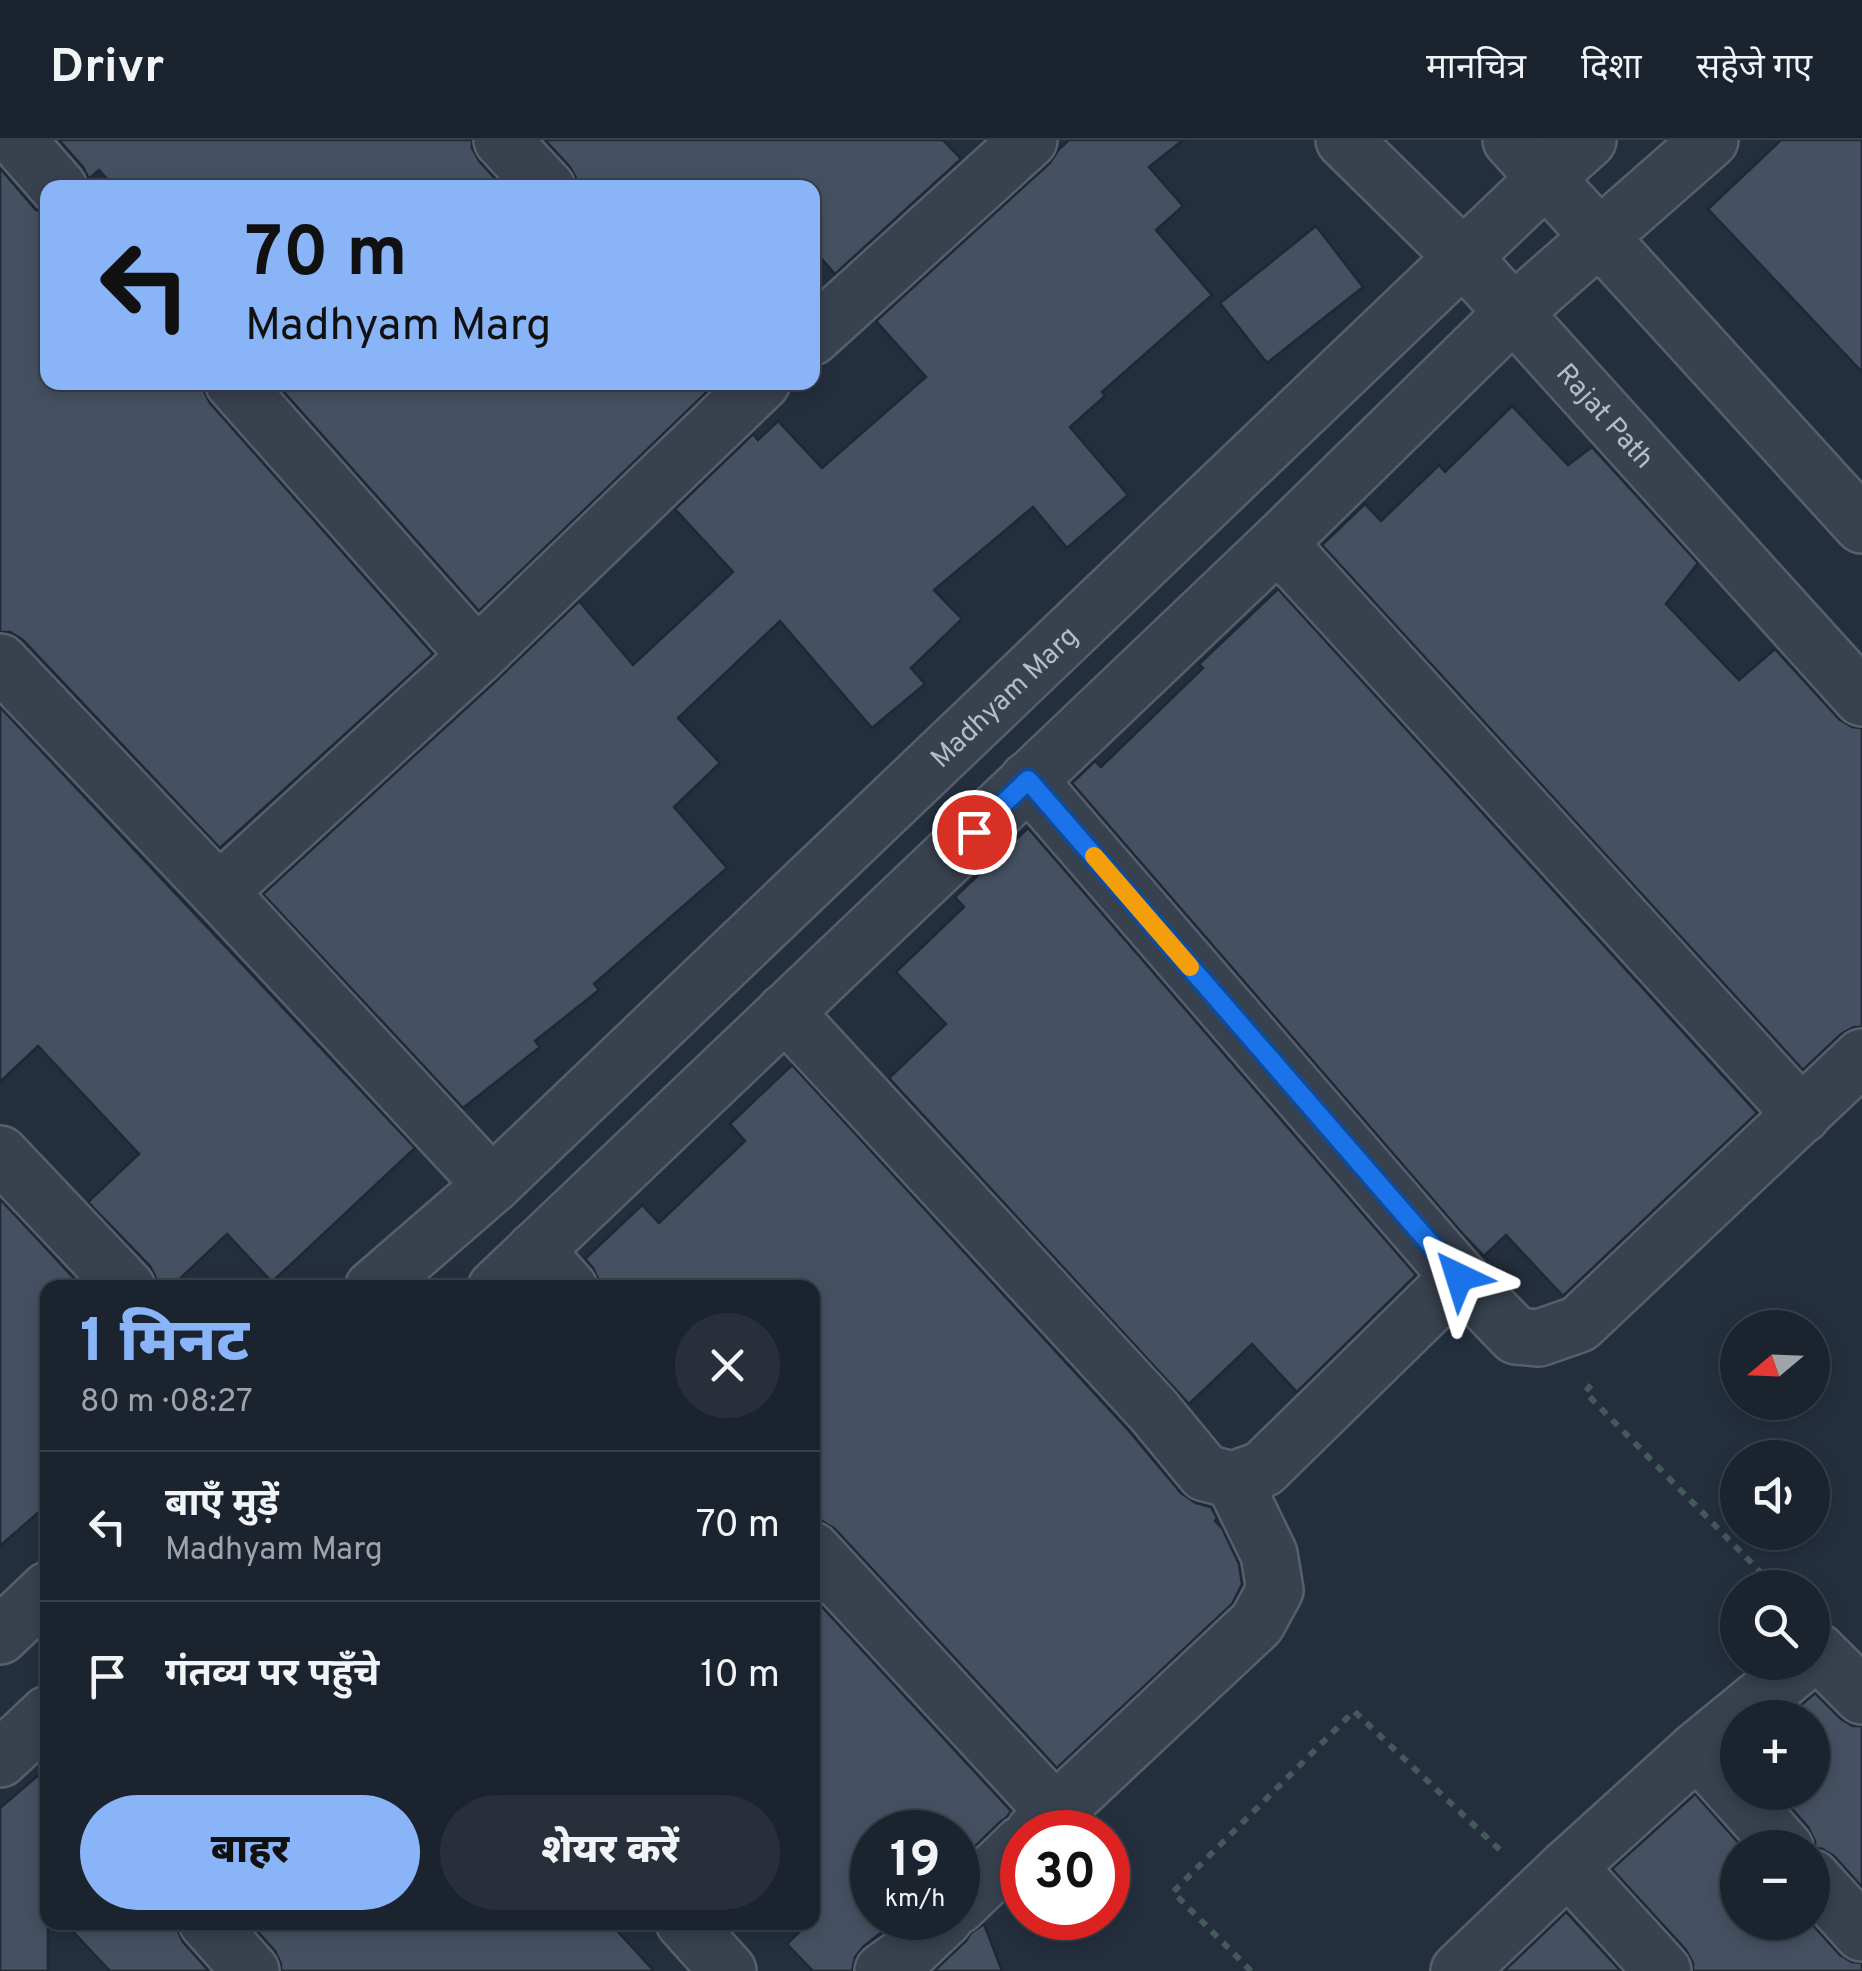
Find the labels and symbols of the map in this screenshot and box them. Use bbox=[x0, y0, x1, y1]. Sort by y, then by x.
street label: Rajat Path bbox=[1547, 357, 1661, 477]
street label: Madhyam Marg bbox=[924, 619, 1087, 777]
pin bbox=[932, 790, 1017, 875]
position arrow bbox=[1407, 1225, 1511, 1329]
north arrow bbox=[1720, 1310, 1830, 1420]
speed limit sign: 30 bbox=[1000, 1810, 1130, 1940]

